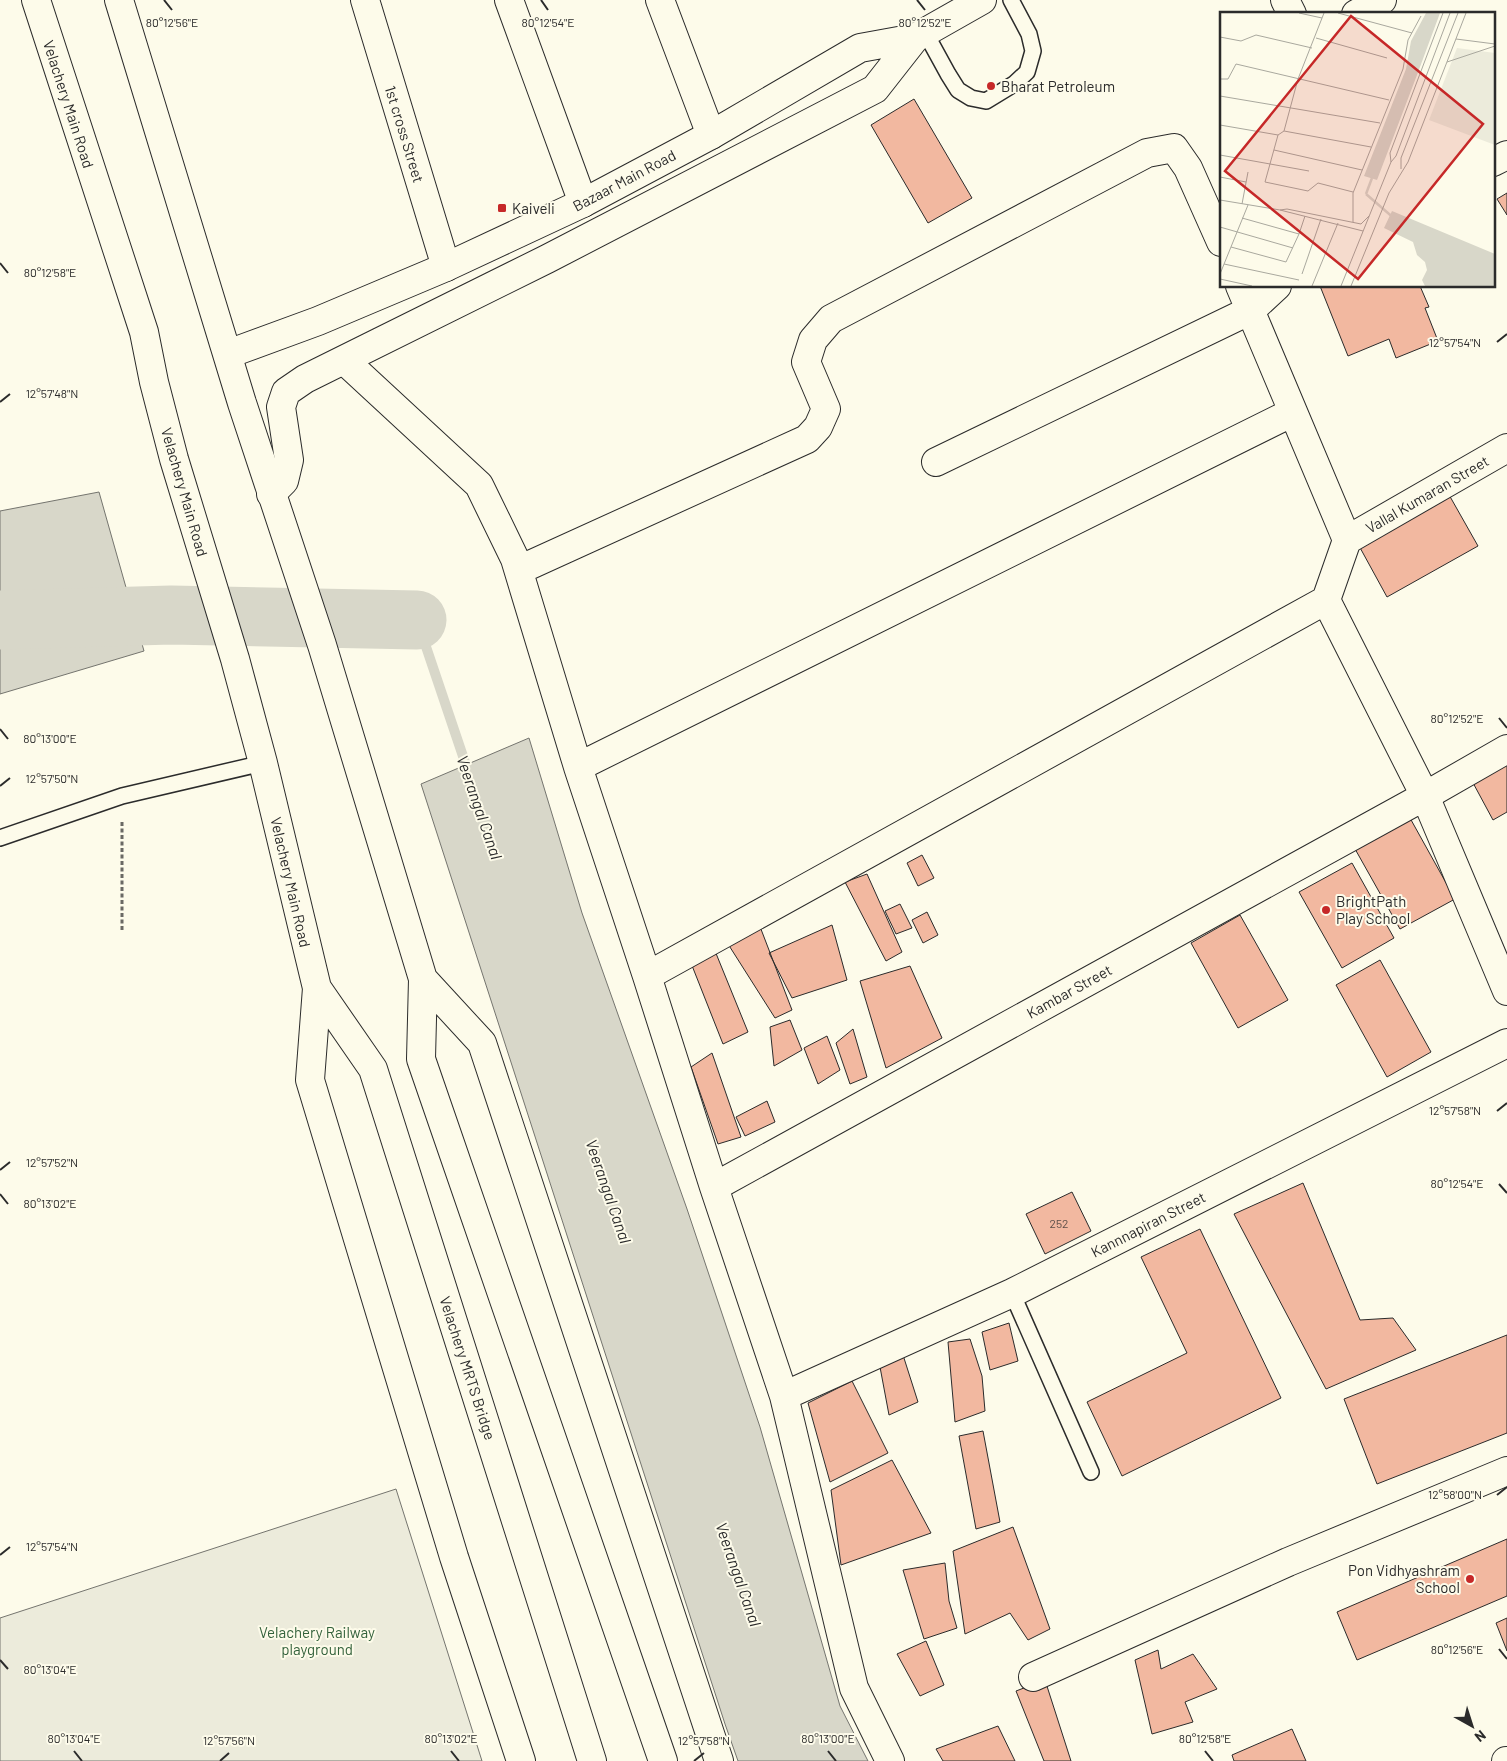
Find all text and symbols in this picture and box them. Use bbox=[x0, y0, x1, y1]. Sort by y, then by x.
inset map bbox=[1220, 12, 1494, 288]
text: 80°12'56"E bbox=[146, 15, 198, 29]
text: 80°12'54"E bbox=[522, 15, 574, 29]
text: 80°12'52"E bbox=[899, 15, 951, 29]
street label: Velachery Main Road bbox=[40, 38, 98, 170]
place label: Bharat Petroleum bbox=[1001, 77, 1115, 95]
marker: Bharat Petroleum bbox=[985, 80, 997, 92]
street label: 1st cross Street bbox=[382, 83, 428, 185]
street label: Bazaar Main Road bbox=[569, 145, 679, 215]
place label: Kaiveli bbox=[512, 199, 555, 217]
marker: Kaiveli bbox=[496, 202, 508, 214]
text: 80°12'58"E bbox=[24, 265, 76, 279]
text: 12°57'54"N bbox=[1429, 335, 1481, 349]
text: 12°57'48"N bbox=[26, 386, 78, 400]
street label: Velachery Main Road bbox=[158, 425, 212, 559]
street label: Vallal Kumaran Street bbox=[1362, 451, 1492, 537]
text: 80°12'52"E bbox=[1431, 711, 1483, 725]
text: 80°13'00"E bbox=[23, 731, 77, 745]
water label: Veerangal Canal bbox=[453, 752, 507, 862]
text: 12°57'50"N bbox=[26, 771, 78, 785]
street label: Velachery Main Road bbox=[267, 815, 315, 949]
place label: BrightPath Play School bbox=[1336, 892, 1410, 927]
marker: BrightPath Play School bbox=[1320, 904, 1332, 916]
street label: Kambar Street bbox=[1023, 960, 1115, 1022]
text: 12°57'58"N bbox=[1429, 1103, 1481, 1117]
water label: Veerangal Canal bbox=[582, 1136, 636, 1246]
text: 12°57'52"N bbox=[26, 1155, 78, 1169]
text: 80°12'54"E bbox=[1431, 1176, 1483, 1190]
street label: Kannnapiran Street bbox=[1088, 1187, 1208, 1261]
text: 80°13'02"E bbox=[23, 1196, 77, 1210]
house number: 252 bbox=[1049, 1216, 1069, 1230]
street label: Velachery MRTS Bridge bbox=[436, 1294, 500, 1442]
text: 12°58'00"N bbox=[1428, 1487, 1482, 1501]
water label: Veerangal Canal bbox=[712, 1519, 766, 1629]
text: 12°57'54"N bbox=[26, 1539, 78, 1553]
place label: Pon Vidhyashram School bbox=[1348, 1561, 1460, 1596]
marker: Pon Vidhyashram School bbox=[1464, 1573, 1476, 1585]
park label: Velachery Railway playground bbox=[259, 1623, 375, 1658]
text: 80°12'56"E bbox=[1431, 1642, 1483, 1656]
text: 80°13'04"E bbox=[23, 1662, 77, 1676]
north arrow bbox=[1447, 1701, 1497, 1751]
text: N bbox=[1472, 1727, 1489, 1746]
text: 80°13'04"E bbox=[47, 1731, 101, 1745]
text: 80°13'02"E bbox=[424, 1731, 478, 1745]
text: 80°13'00"E bbox=[801, 1731, 855, 1745]
text: 80°12'58"E bbox=[1179, 1731, 1231, 1745]
text: 12°57'56"N bbox=[203, 1733, 255, 1747]
text: 12°57'58"N bbox=[678, 1733, 730, 1747]

